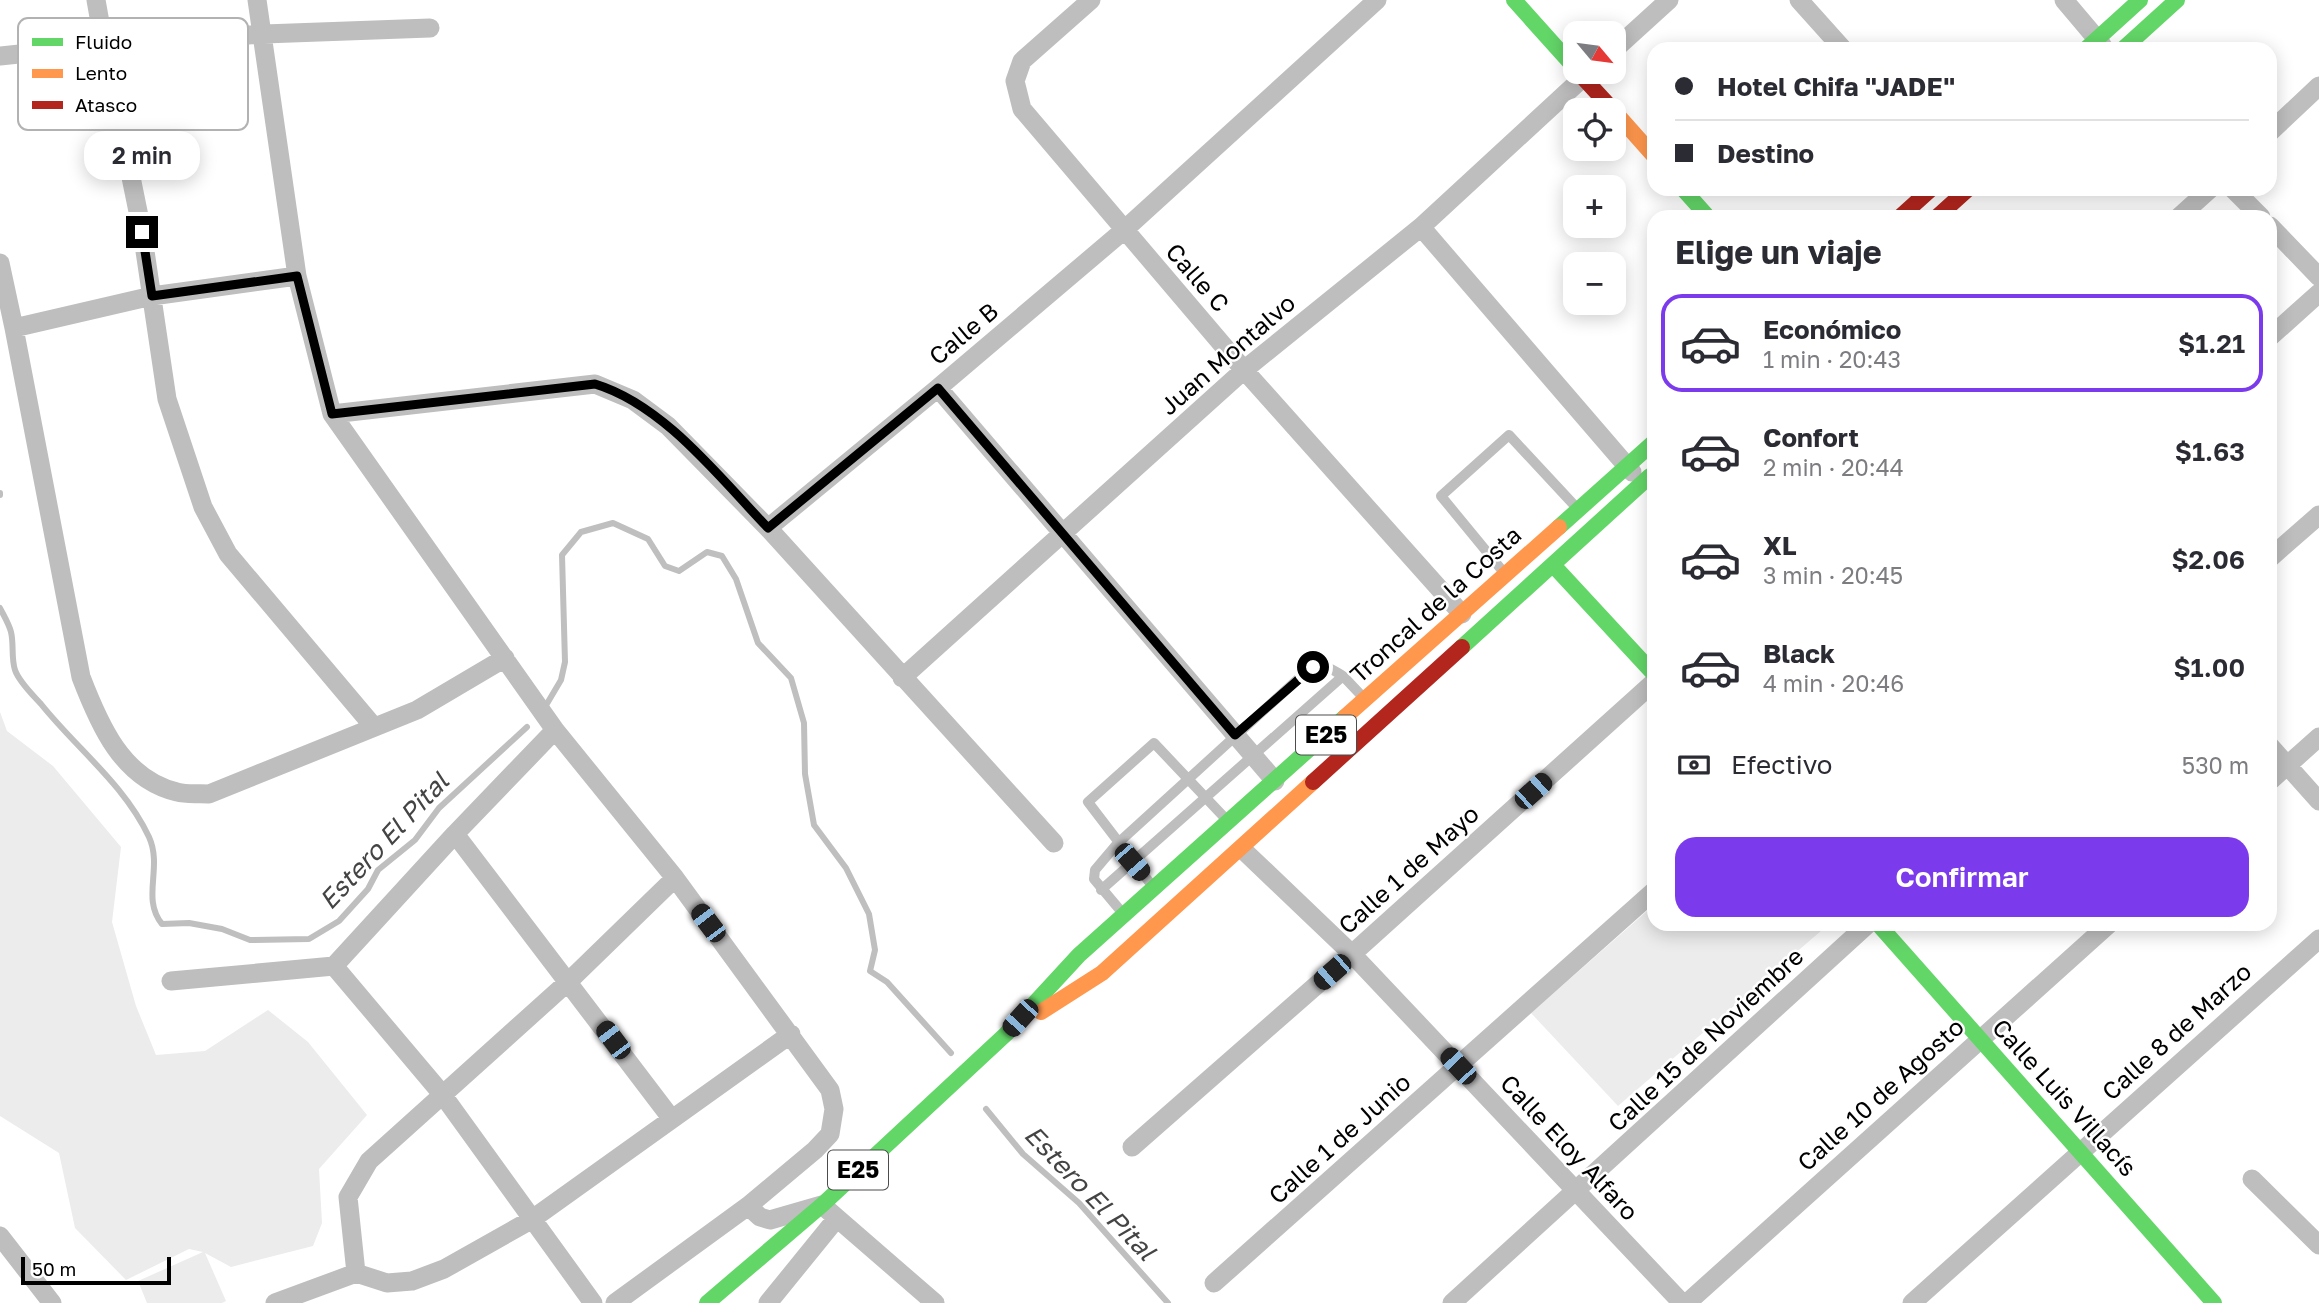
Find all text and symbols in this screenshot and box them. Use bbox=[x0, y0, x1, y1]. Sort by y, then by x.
legend bbox=[18, 18, 248, 130]
north arrow bbox=[1563, 21, 1626, 84]
map controls bbox=[1563, 21, 1626, 315]
text: Fluido bbox=[75, 30, 132, 53]
text: Lento bbox=[75, 61, 127, 84]
text: Hotel Chifa "JADE" bbox=[1717, 71, 1955, 102]
text: Atasco bbox=[75, 93, 137, 116]
button: locate bbox=[1563, 98, 1626, 161]
callout: 2 min bbox=[84, 131, 200, 180]
text: Destino bbox=[1717, 138, 1814, 169]
text: 2 min bbox=[112, 141, 172, 169]
button: + bbox=[1563, 175, 1626, 238]
route end bbox=[126, 216, 158, 248]
text: Elige un viaje bbox=[1675, 233, 1882, 271]
street label: Calle C bbox=[1161, 237, 1236, 317]
button: − bbox=[1563, 252, 1626, 315]
street label: Juan Montalvo bbox=[1154, 287, 1300, 420]
street label: Calle B bbox=[923, 296, 1003, 370]
icon: car bbox=[1679, 312, 1742, 375]
text: Económico bbox=[1763, 314, 1901, 345]
text: $1.21 bbox=[2178, 328, 2245, 359]
text: 1 min · 20:43 bbox=[1763, 345, 1901, 373]
icon: car bbox=[1679, 420, 1742, 483]
text: Confort bbox=[1763, 422, 1859, 453]
text: $1.63 bbox=[2175, 436, 2245, 467]
text: 2 min · 20:44 bbox=[1763, 453, 1904, 481]
street label: Troncal de la Costa bbox=[1344, 520, 1526, 688]
icon: car bbox=[1679, 528, 1742, 591]
text: XL bbox=[1763, 530, 1797, 561]
text: $2.06 bbox=[2171, 544, 2245, 575]
text: 3 min · 20:45 bbox=[1763, 561, 1903, 589]
icon: car bbox=[1679, 636, 1742, 699]
text: Black bbox=[1763, 638, 1835, 669]
route start bbox=[1297, 651, 1329, 683]
text: $1.00 bbox=[2173, 652, 2245, 683]
text: 4 min · 20:46 bbox=[1763, 669, 1904, 697]
road number: E25 bbox=[1296, 716, 1356, 754]
icon: cash bbox=[1675, 746, 1713, 784]
text: Efectivo bbox=[1731, 749, 1832, 780]
text: 530 m bbox=[2182, 751, 2249, 779]
water label: Estero El Pital bbox=[313, 765, 456, 915]
car bbox=[1511, 769, 1556, 813]
street label: Calle 1 de Mayo bbox=[1332, 798, 1484, 939]
button: Confirmar bbox=[1675, 837, 2249, 917]
car bbox=[1111, 839, 1154, 885]
car bbox=[687, 900, 730, 946]
street label: Calle 15 de Noviembre bbox=[1601, 941, 1809, 1137]
car bbox=[1310, 950, 1355, 994]
street label: Calle 8 de Marzo bbox=[2095, 956, 2257, 1105]
car bbox=[999, 995, 1042, 1041]
street label: Calle 10 de Agosto bbox=[1791, 1012, 1969, 1176]
street label: Calle Luis Villacís bbox=[1987, 1012, 2143, 1182]
car bbox=[592, 1017, 635, 1063]
car bbox=[1436, 1043, 1481, 1089]
street label: Calle 1 de Junio bbox=[1262, 1067, 1416, 1209]
street label: Calle Eloy Alfaro bbox=[1495, 1068, 1645, 1226]
water label: Estero El Pital bbox=[1018, 1119, 1164, 1268]
road number: E25 bbox=[828, 1150, 888, 1190]
scale bar bbox=[21, 1254, 172, 1286]
text: 50 m bbox=[32, 1257, 76, 1280]

